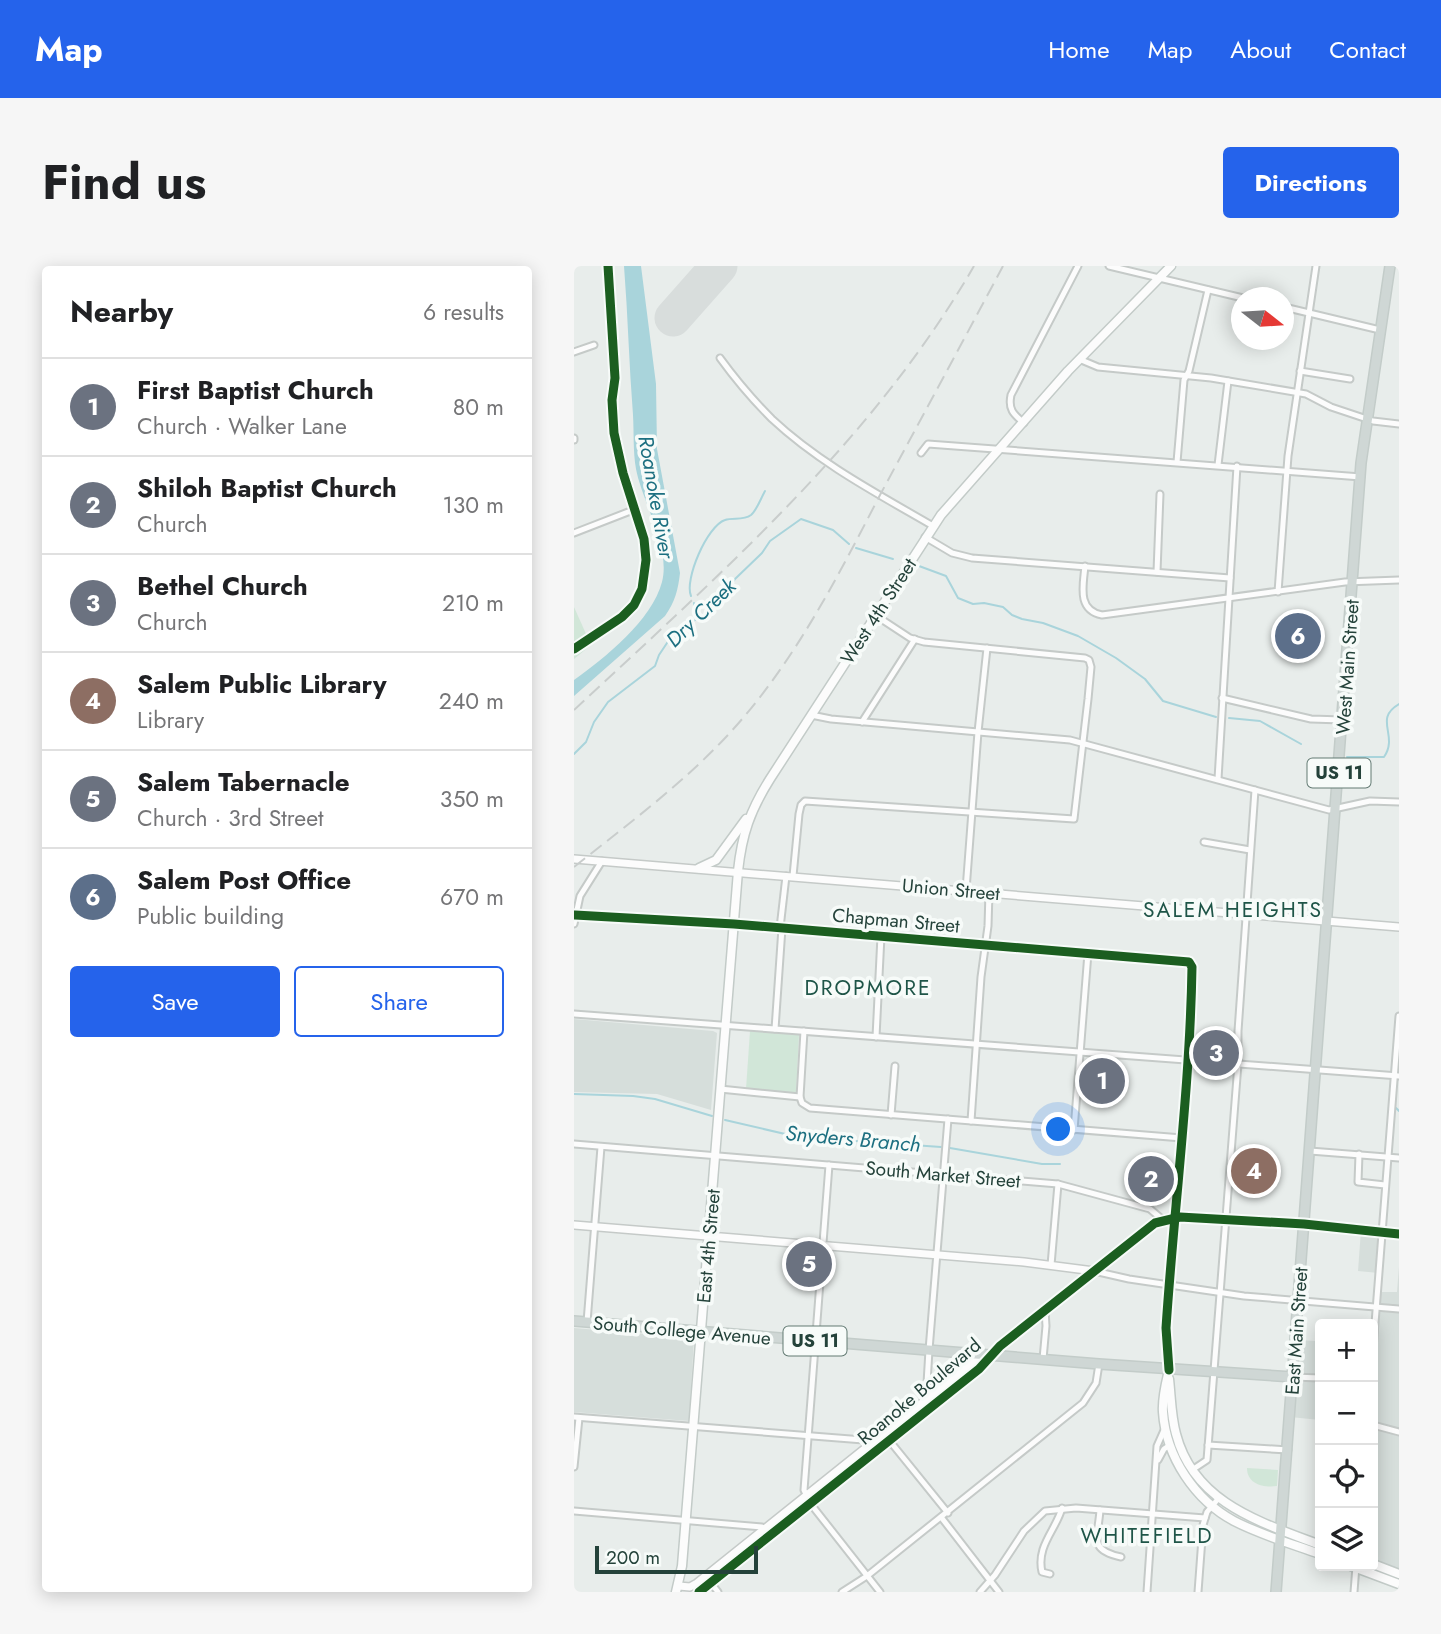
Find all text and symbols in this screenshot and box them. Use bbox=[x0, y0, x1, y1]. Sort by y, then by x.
text: Map bbox=[35, 26, 103, 73]
text: Home bbox=[1048, 32, 1110, 67]
text: Map bbox=[1148, 32, 1192, 67]
text: About bbox=[1230, 32, 1291, 67]
text: Contact bbox=[1329, 32, 1406, 67]
text: Find us bbox=[42, 147, 206, 217]
button: Directions bbox=[1223, 147, 1399, 218]
north arrow bbox=[1231, 287, 1294, 350]
text: Nearby bbox=[70, 290, 173, 333]
text: 6 results bbox=[423, 295, 504, 329]
text: First Baptist Church bbox=[137, 371, 374, 409]
text: 1 bbox=[87, 390, 99, 424]
text: 80 m bbox=[453, 390, 504, 424]
text: Church · Walker Lane bbox=[137, 409, 347, 443]
water label: Roanoke River bbox=[630, 433, 682, 562]
text: Shiloh Baptist Church bbox=[137, 469, 397, 507]
text: 2 bbox=[85, 488, 101, 522]
text: 130 m bbox=[442, 488, 504, 522]
text: Church bbox=[137, 507, 208, 541]
street label: West 4th Street bbox=[834, 553, 923, 670]
text: Bethel Church bbox=[137, 567, 308, 605]
water label: Dry Creek bbox=[659, 571, 744, 654]
text: 3 bbox=[86, 586, 100, 620]
text: 210 m bbox=[442, 586, 504, 620]
street label: West Main Street bbox=[1329, 598, 1366, 736]
text: Church bbox=[137, 605, 208, 639]
pin: 6 bbox=[1275, 610, 1321, 662]
text: Salem Public Library bbox=[137, 665, 386, 703]
text: 4 bbox=[85, 684, 101, 718]
text: 240 m bbox=[439, 684, 504, 718]
text: Library bbox=[137, 703, 204, 737]
road number: US 11 bbox=[1308, 758, 1370, 788]
text: Salem Tabernacle bbox=[137, 763, 350, 801]
text: 5 bbox=[86, 782, 100, 816]
text: 350 m bbox=[440, 782, 504, 816]
text: Church · 3rd Street bbox=[137, 801, 324, 835]
text: Salem Post Office bbox=[137, 861, 351, 899]
street label: Union Street bbox=[901, 872, 1001, 907]
text: 6 bbox=[85, 880, 101, 914]
text: 670 m bbox=[440, 880, 504, 914]
district label: SALEM HEIGHTS bbox=[1143, 895, 1323, 925]
text: Public building bbox=[137, 899, 284, 933]
street label: Chapman Street bbox=[831, 901, 961, 940]
button: Save bbox=[70, 966, 280, 1037]
button: Share bbox=[294, 966, 504, 1037]
district label: DROPMORE bbox=[804, 973, 932, 1003]
pin: 3 bbox=[1193, 1027, 1239, 1079]
pin: 1 bbox=[1079, 1055, 1125, 1107]
your location bbox=[1041, 1112, 1075, 1146]
water label: Snyders Branch bbox=[784, 1118, 922, 1160]
pin: 4 bbox=[1231, 1145, 1277, 1197]
pin: 2 bbox=[1128, 1153, 1174, 1205]
street label: South Market Street bbox=[864, 1154, 1022, 1195]
street label: East 4th Street bbox=[690, 1188, 727, 1304]
pin: 5 bbox=[786, 1238, 832, 1290]
street label: East Main Street bbox=[1279, 1266, 1314, 1396]
street label: South College Avenue bbox=[592, 1309, 772, 1352]
map controls bbox=[1315, 1319, 1378, 1571]
button: + bbox=[1315, 1319, 1378, 1382]
road number: US 11 bbox=[784, 1326, 846, 1356]
street label: Roanoke Boulevard bbox=[852, 1332, 987, 1451]
button: − bbox=[1315, 1382, 1378, 1445]
button: locate bbox=[1315, 1445, 1378, 1508]
button: layers bbox=[1315, 1508, 1378, 1571]
district label: WHITEFIELD bbox=[1080, 1521, 1214, 1551]
scale bar bbox=[595, 1543, 758, 1575]
text: 200 m bbox=[606, 1544, 660, 1571]

